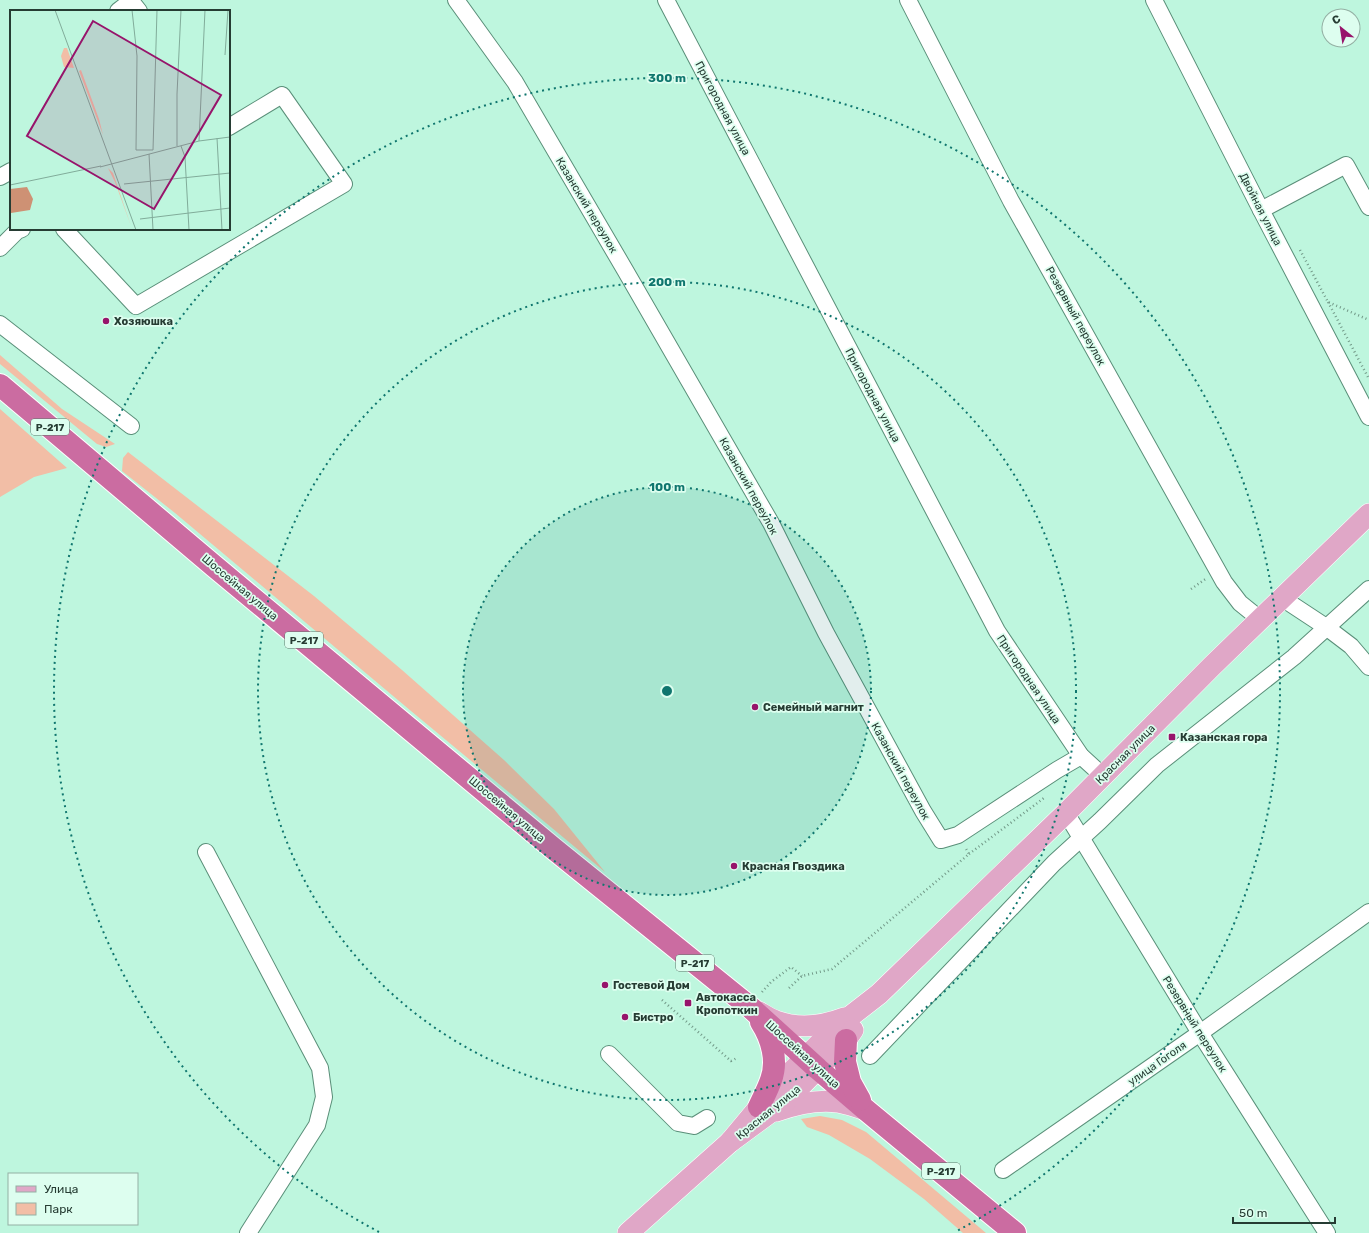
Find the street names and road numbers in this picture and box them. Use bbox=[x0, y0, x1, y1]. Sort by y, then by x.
street label: Пригородная улица bbox=[692, 59, 753, 157]
street label: Казанский переулок bbox=[553, 155, 620, 255]
street label: Двойная улица bbox=[1237, 171, 1285, 248]
street label: Резервный переулок bbox=[1043, 265, 1108, 368]
street label: Пригородная улица bbox=[842, 346, 903, 444]
road number: Р-217 bbox=[31, 419, 69, 435]
street label: Казанский переулок bbox=[716, 435, 781, 537]
street label: Шоссейная улица bbox=[199, 552, 280, 623]
road number: Р-217 bbox=[285, 632, 323, 648]
street label: Пригородная улица bbox=[994, 632, 1063, 726]
street label: Казанский переулок bbox=[868, 720, 933, 822]
street label: Красная улица bbox=[1093, 722, 1158, 787]
street label: Шоссейная улица bbox=[466, 774, 547, 845]
road number: Р-217 bbox=[676, 955, 714, 971]
street label: Резервный переулок bbox=[1160, 974, 1230, 1075]
street label: Шоссейная улица bbox=[763, 1018, 842, 1091]
street label: улица Гоголя bbox=[1126, 1039, 1189, 1088]
street label: Красная улица bbox=[734, 1083, 803, 1142]
road number: Р-217 bbox=[922, 1163, 960, 1179]

